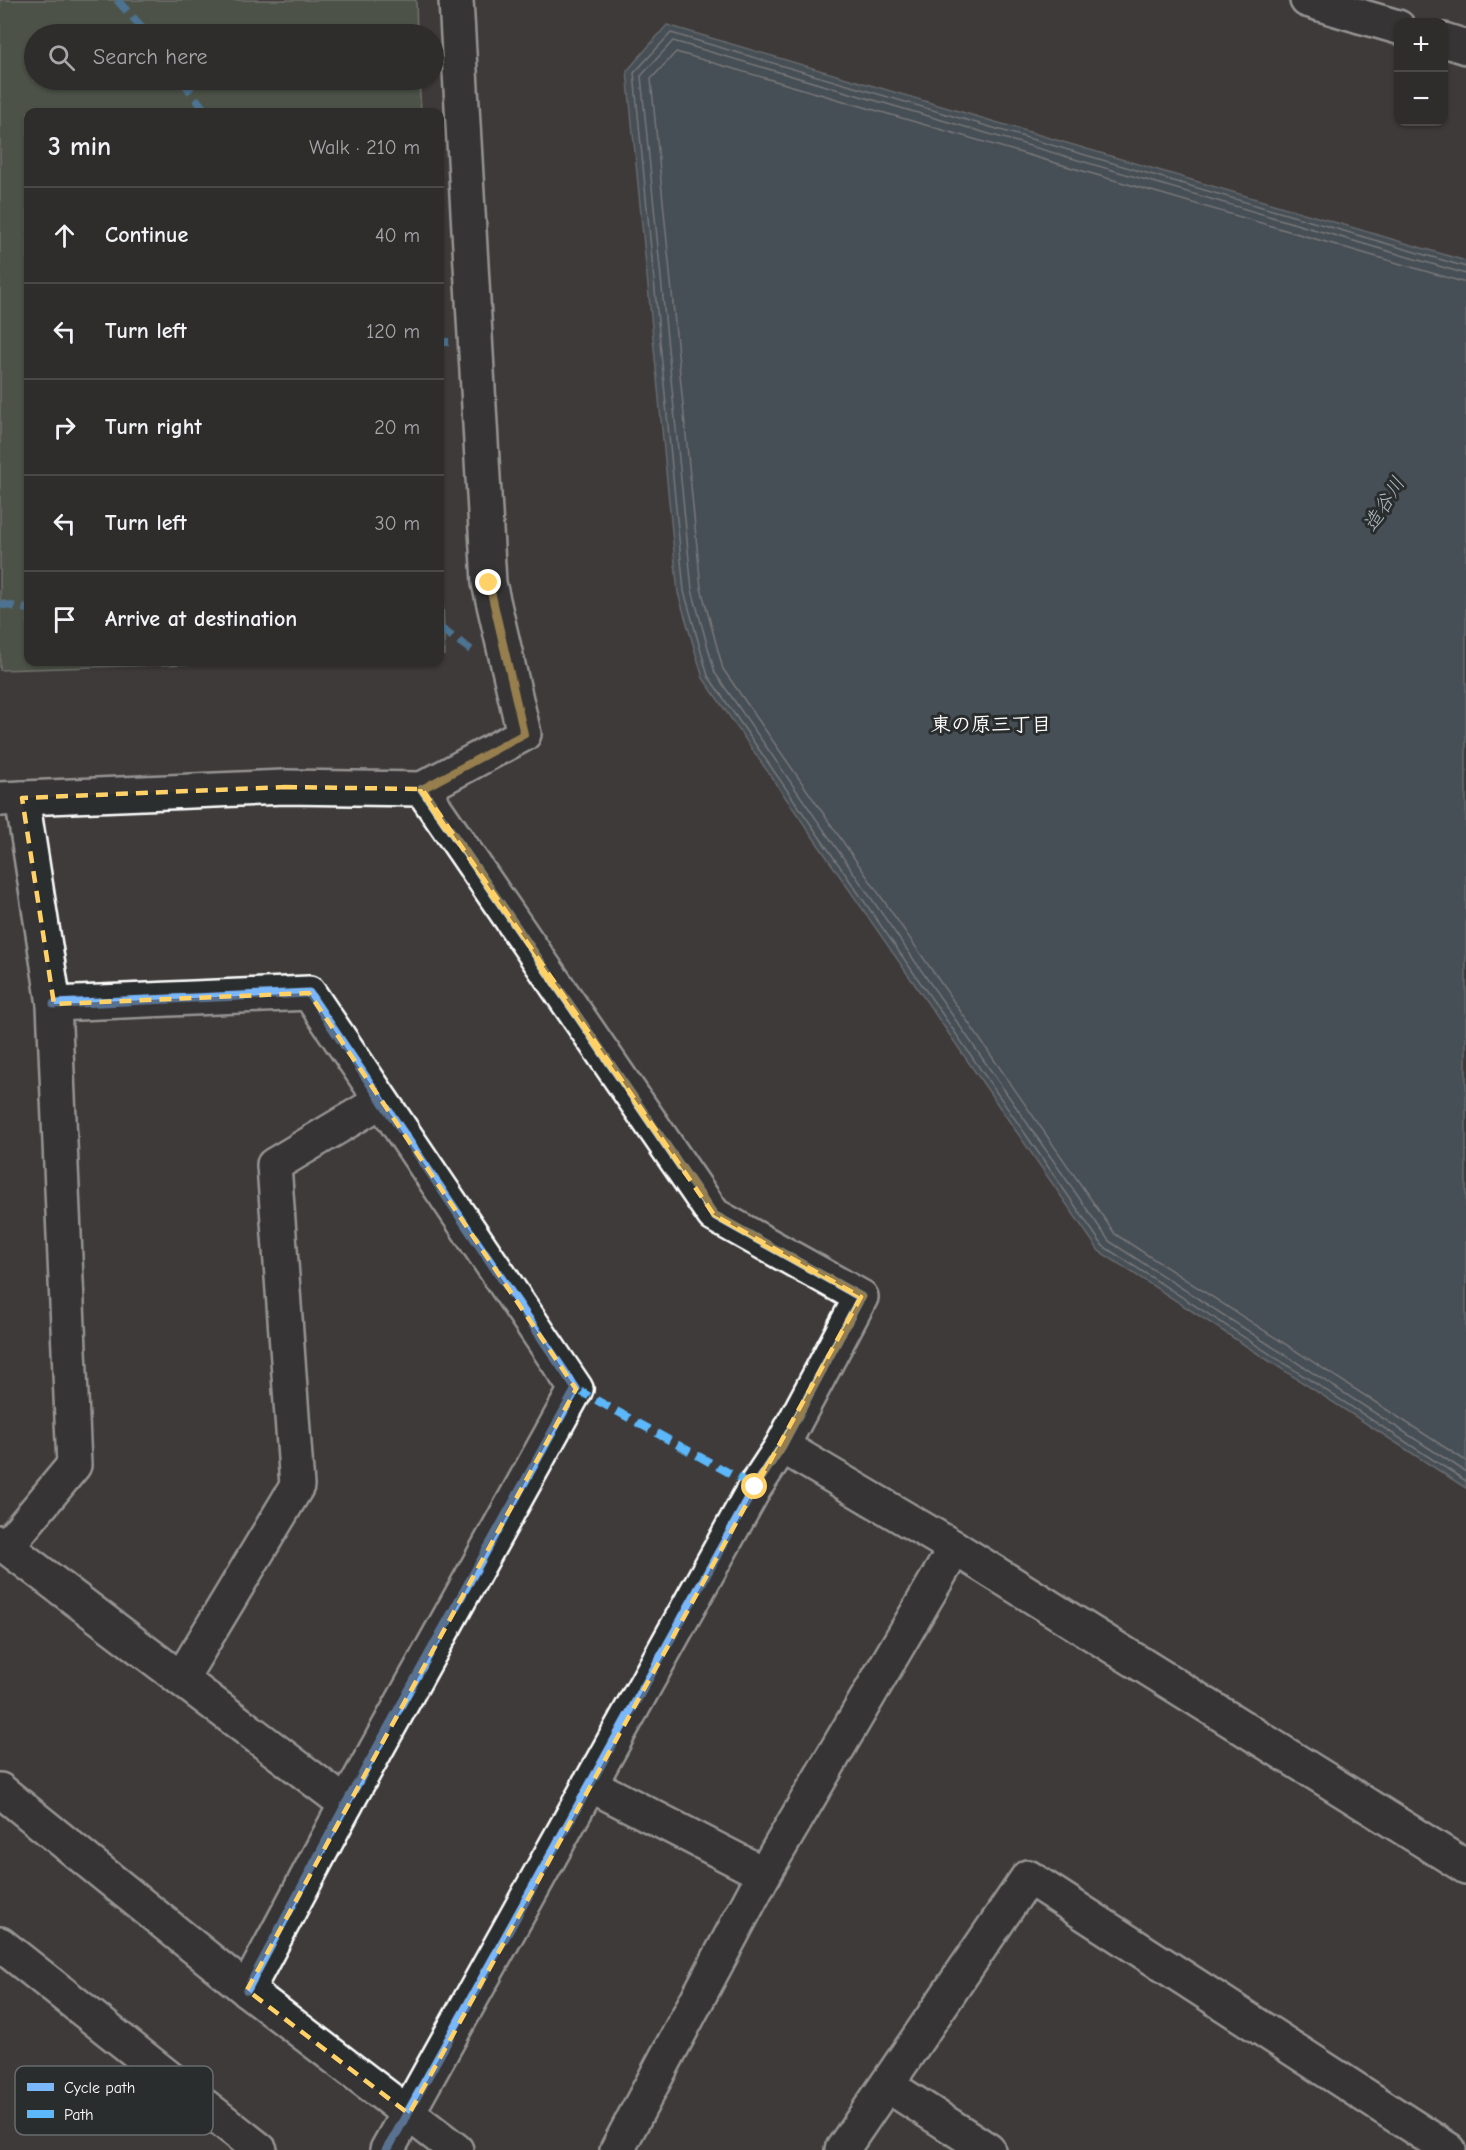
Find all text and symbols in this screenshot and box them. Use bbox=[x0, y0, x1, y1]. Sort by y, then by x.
map controls bbox=[1394, 18, 1448, 126]
button: + bbox=[1394, 18, 1448, 72]
search box bbox=[24, 24, 444, 90]
icon: search bbox=[45, 41, 78, 74]
text: Search here bbox=[93, 44, 208, 70]
button: − bbox=[1394, 72, 1448, 126]
text: 3 min bbox=[48, 132, 111, 162]
text: Walk · 210 m bbox=[309, 136, 420, 159]
icon: ahead bbox=[48, 219, 81, 252]
text: Continue bbox=[105, 222, 188, 248]
text: 40 m bbox=[375, 224, 420, 247]
icon: left bbox=[48, 315, 81, 348]
text: Turn left bbox=[105, 318, 187, 344]
text: 120 m bbox=[366, 320, 420, 343]
icon: right bbox=[48, 411, 81, 444]
text: Turn right bbox=[105, 414, 202, 440]
text: 20 m bbox=[374, 416, 420, 439]
water label: 造谷川 bbox=[1358, 472, 1410, 536]
icon: left bbox=[48, 507, 81, 540]
text: Turn left bbox=[105, 510, 187, 536]
text: 30 m bbox=[374, 512, 420, 535]
route end bbox=[475, 569, 501, 595]
icon: arrive bbox=[48, 603, 81, 636]
text: Arrive at destination bbox=[105, 606, 297, 632]
district label: 東の原三丁目 bbox=[931, 713, 1051, 736]
route start bbox=[741, 1473, 767, 1499]
legend bbox=[15, 2066, 213, 2135]
text: Cycle path bbox=[64, 2079, 135, 2097]
text: Path bbox=[64, 2106, 94, 2124]

